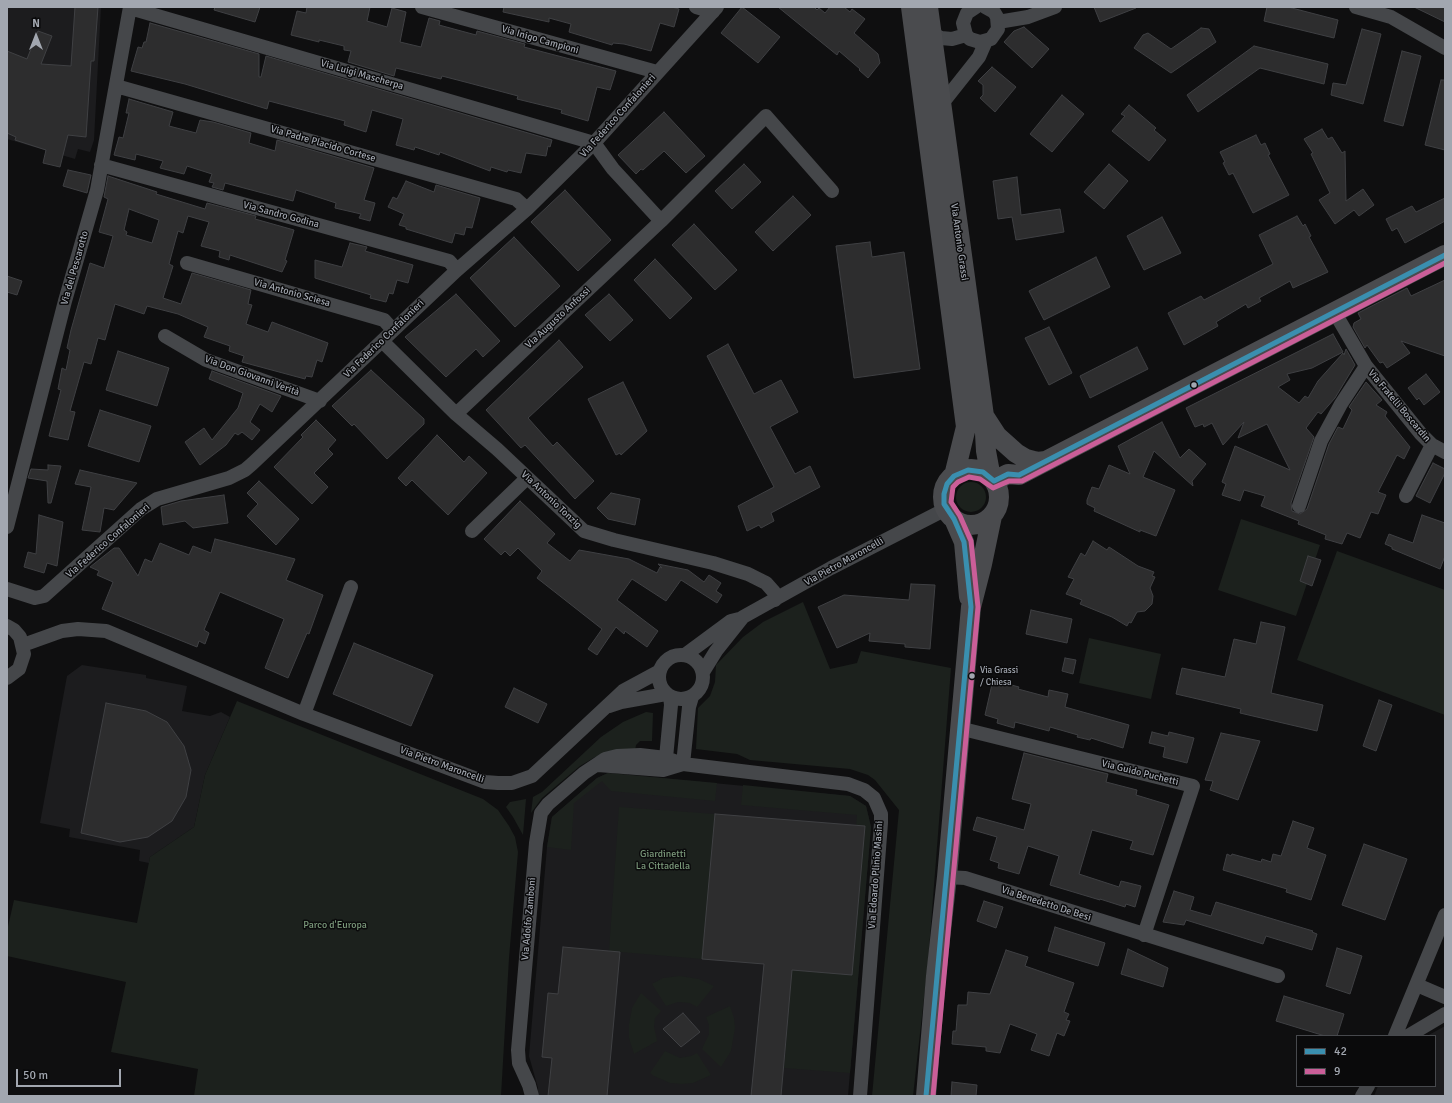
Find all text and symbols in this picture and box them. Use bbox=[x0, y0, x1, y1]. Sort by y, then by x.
north arrow bbox=[16, 16, 56, 56]
text: N bbox=[32, 17, 40, 30]
street label: Via Inigo Campioni bbox=[500, 23, 580, 57]
street label: Via Luigi Mascherpa bbox=[319, 57, 405, 93]
street label: Via Federico Confalonieri bbox=[578, 72, 658, 160]
street label: Via Padre Placido Cortese bbox=[269, 123, 377, 165]
street label: Via Sandro Godina bbox=[242, 199, 320, 231]
street label: Via Antonio Grassi bbox=[948, 203, 970, 281]
street label: Via del Pescarotto bbox=[59, 230, 91, 306]
street label: Via Antonio Sciesa bbox=[252, 276, 332, 310]
street label: Via Augusto Anfossi bbox=[523, 285, 593, 351]
street label: Via Federico Confalonieri bbox=[341, 297, 427, 381]
street label: Via Don Giovanni Verità bbox=[203, 353, 301, 399]
street label: Via Fratelli Boscardin bbox=[1365, 367, 1433, 445]
unlabelled marker bbox=[1189, 380, 1199, 390]
street label: Via Antonio Tonzig bbox=[518, 469, 584, 531]
street label: Via Federico Confalonieri bbox=[64, 501, 152, 581]
street label: Via Pietro Maroncelli bbox=[802, 535, 886, 589]
place label: Via Grassi / Chiesa bbox=[980, 666, 1018, 687]
marker: Via Grassi / Chiesa bbox=[967, 671, 977, 681]
street label: Via Pietro Maroncelli bbox=[398, 744, 486, 786]
street label: Via Guido Puchetti bbox=[1100, 758, 1180, 788]
street label: Via Edoardo Plinio Masini bbox=[866, 821, 886, 929]
park label: Giardinetti La Cittadella bbox=[636, 848, 690, 872]
street label: Via Adolfo Zamboni bbox=[519, 877, 539, 961]
street label: Via Benedetto De Besi bbox=[1000, 884, 1092, 924]
park label: Parco d'Europa bbox=[303, 919, 367, 931]
legend bbox=[1296, 1035, 1436, 1087]
text: 42 bbox=[1334, 1044, 1347, 1059]
scale bar bbox=[18, 1061, 123, 1087]
text: 9 bbox=[1334, 1064, 1340, 1079]
text: 50 m bbox=[23, 1068, 48, 1083]

